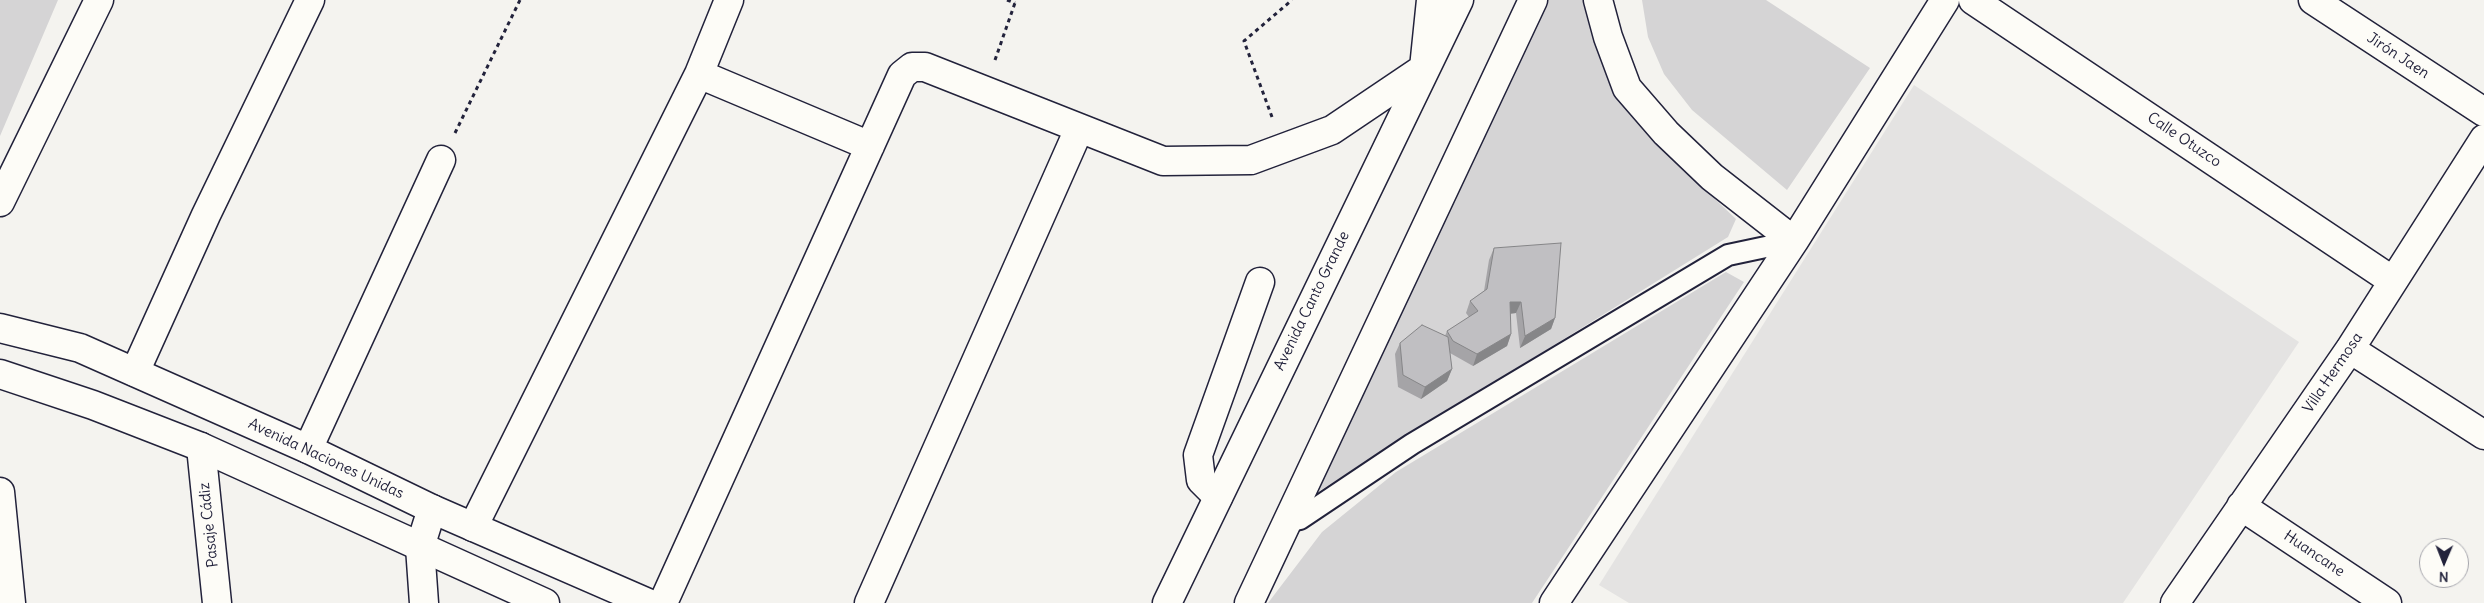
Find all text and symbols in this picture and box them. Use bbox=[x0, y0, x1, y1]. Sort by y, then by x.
street label: Jirón Jaen bbox=[2363, 29, 2433, 83]
street label: Calle Otuzco bbox=[2144, 109, 2224, 171]
street label: Avenida Canto Grande bbox=[1270, 228, 1354, 374]
street label: Villa Hermosa bbox=[2299, 329, 2367, 417]
street label: Avenida Naciones Unidas bbox=[245, 415, 407, 503]
street label: Pasaje Cádiz bbox=[196, 482, 222, 568]
street label: Huancane bbox=[2280, 527, 2348, 581]
north arrow bbox=[2419, 538, 2469, 588]
text: N bbox=[2439, 568, 2449, 586]

